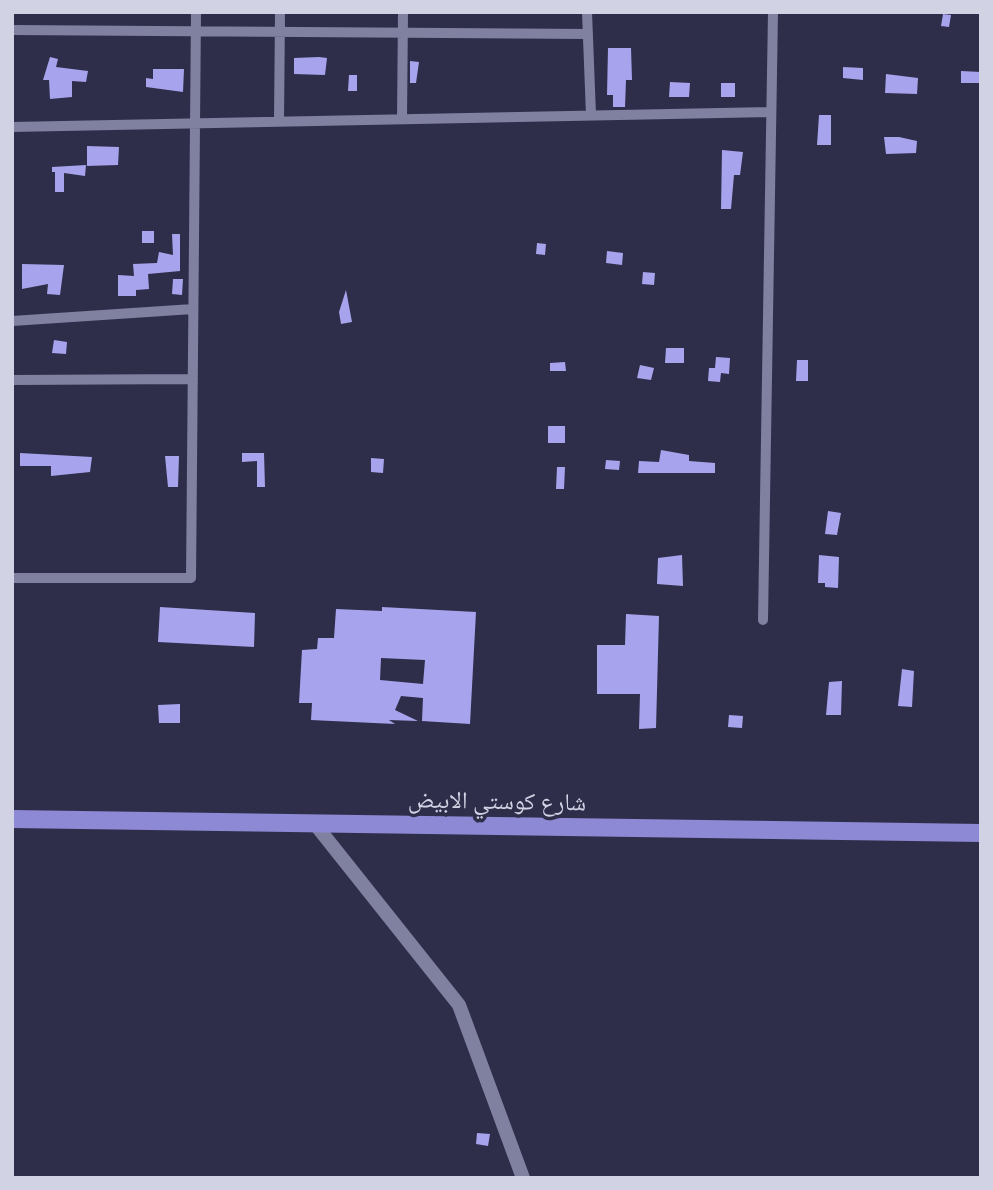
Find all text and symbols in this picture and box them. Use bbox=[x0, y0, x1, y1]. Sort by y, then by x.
street label: شارع كوستي الابيض bbox=[408, 786, 586, 818]

